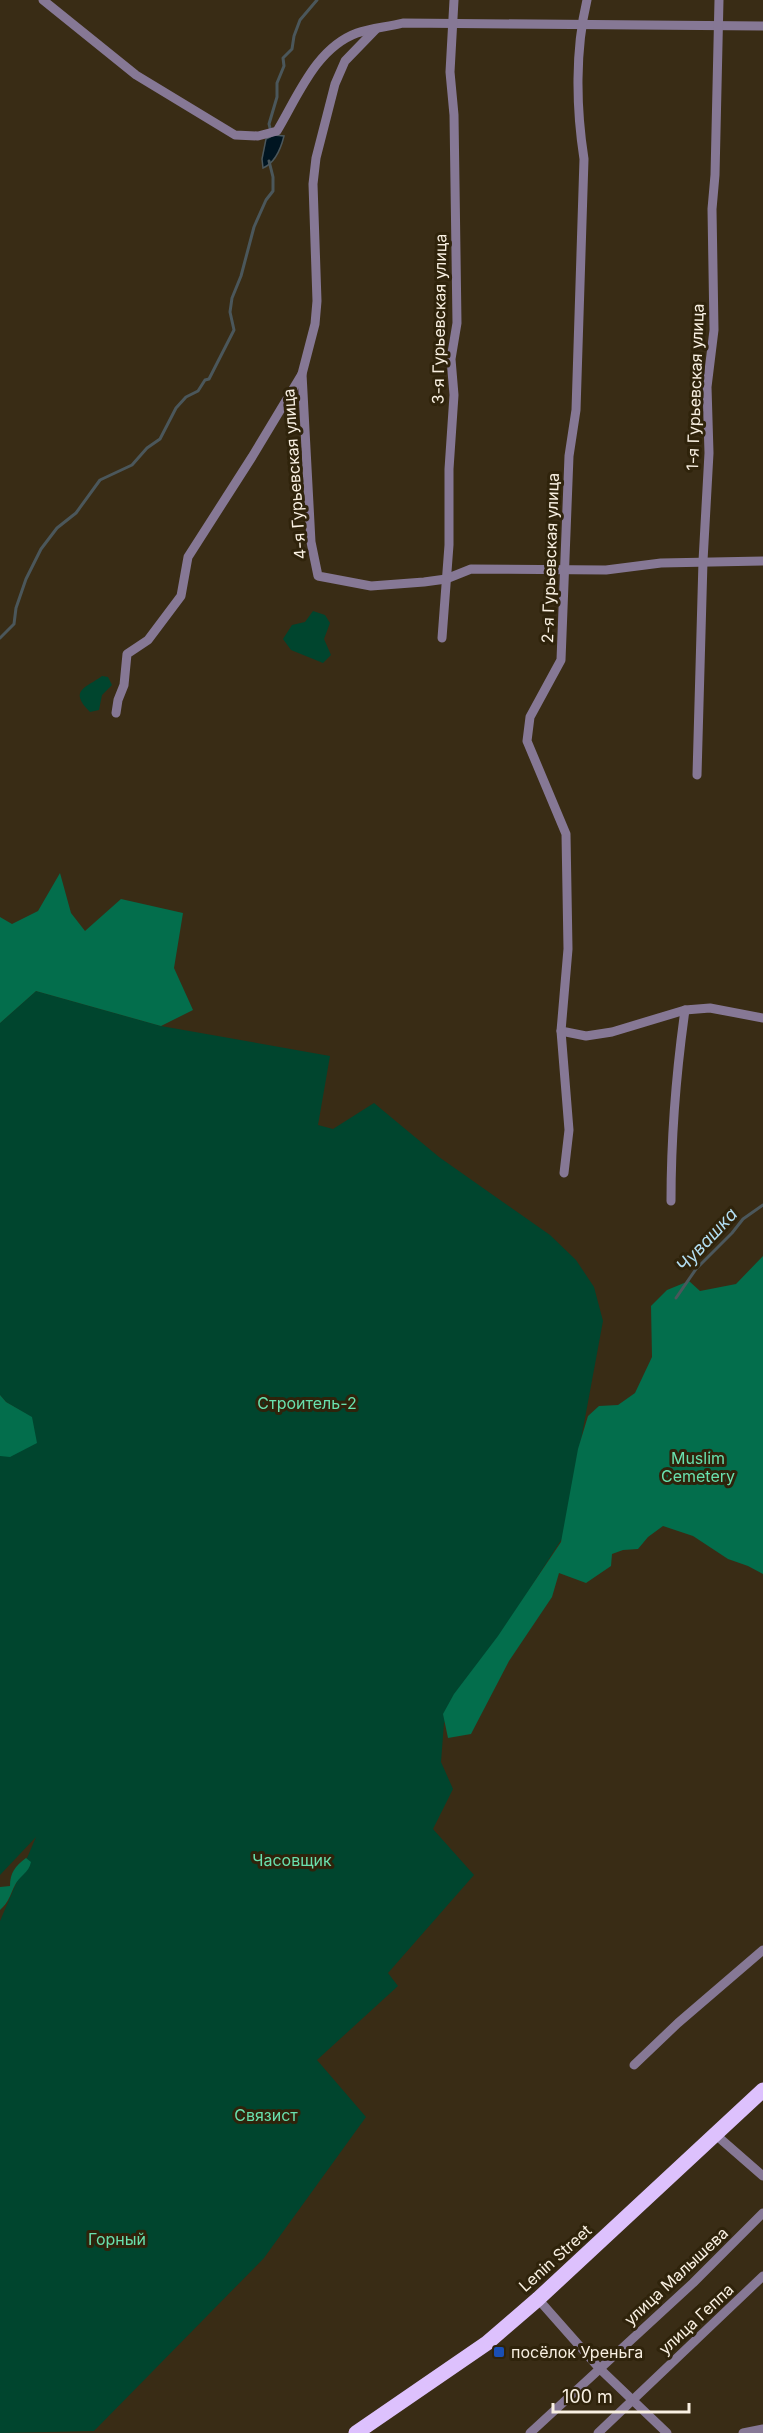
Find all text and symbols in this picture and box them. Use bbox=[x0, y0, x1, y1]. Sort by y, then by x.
street label: 3-я Гурьевская улица bbox=[428, 234, 450, 404]
street label: 1-я Гурьевская улица bbox=[682, 303, 708, 471]
street label: 4-я Гурьевская улица bbox=[278, 388, 310, 560]
street label: 2-я Гурьевская улица bbox=[537, 472, 563, 644]
water label: Чувашка bbox=[672, 1203, 741, 1276]
park label: Строитель-2 bbox=[257, 1393, 357, 1413]
park label: Muslim Cemetery bbox=[661, 1448, 735, 1486]
park label: Часовщик bbox=[252, 1850, 332, 1870]
park label: Связист bbox=[234, 2105, 298, 2125]
street label: Lenin Street bbox=[515, 2220, 595, 2296]
street label: улица Малышева bbox=[620, 2223, 732, 2329]
park label: Горный bbox=[88, 2229, 146, 2249]
street label: улица Геппа bbox=[654, 2279, 738, 2359]
place label: посёлок Уреньга bbox=[511, 2342, 643, 2362]
marker: посёлок Уреньга bbox=[492, 2345, 506, 2359]
scale bar bbox=[553, 2376, 690, 2414]
text: 100 m bbox=[562, 2386, 613, 2407]

